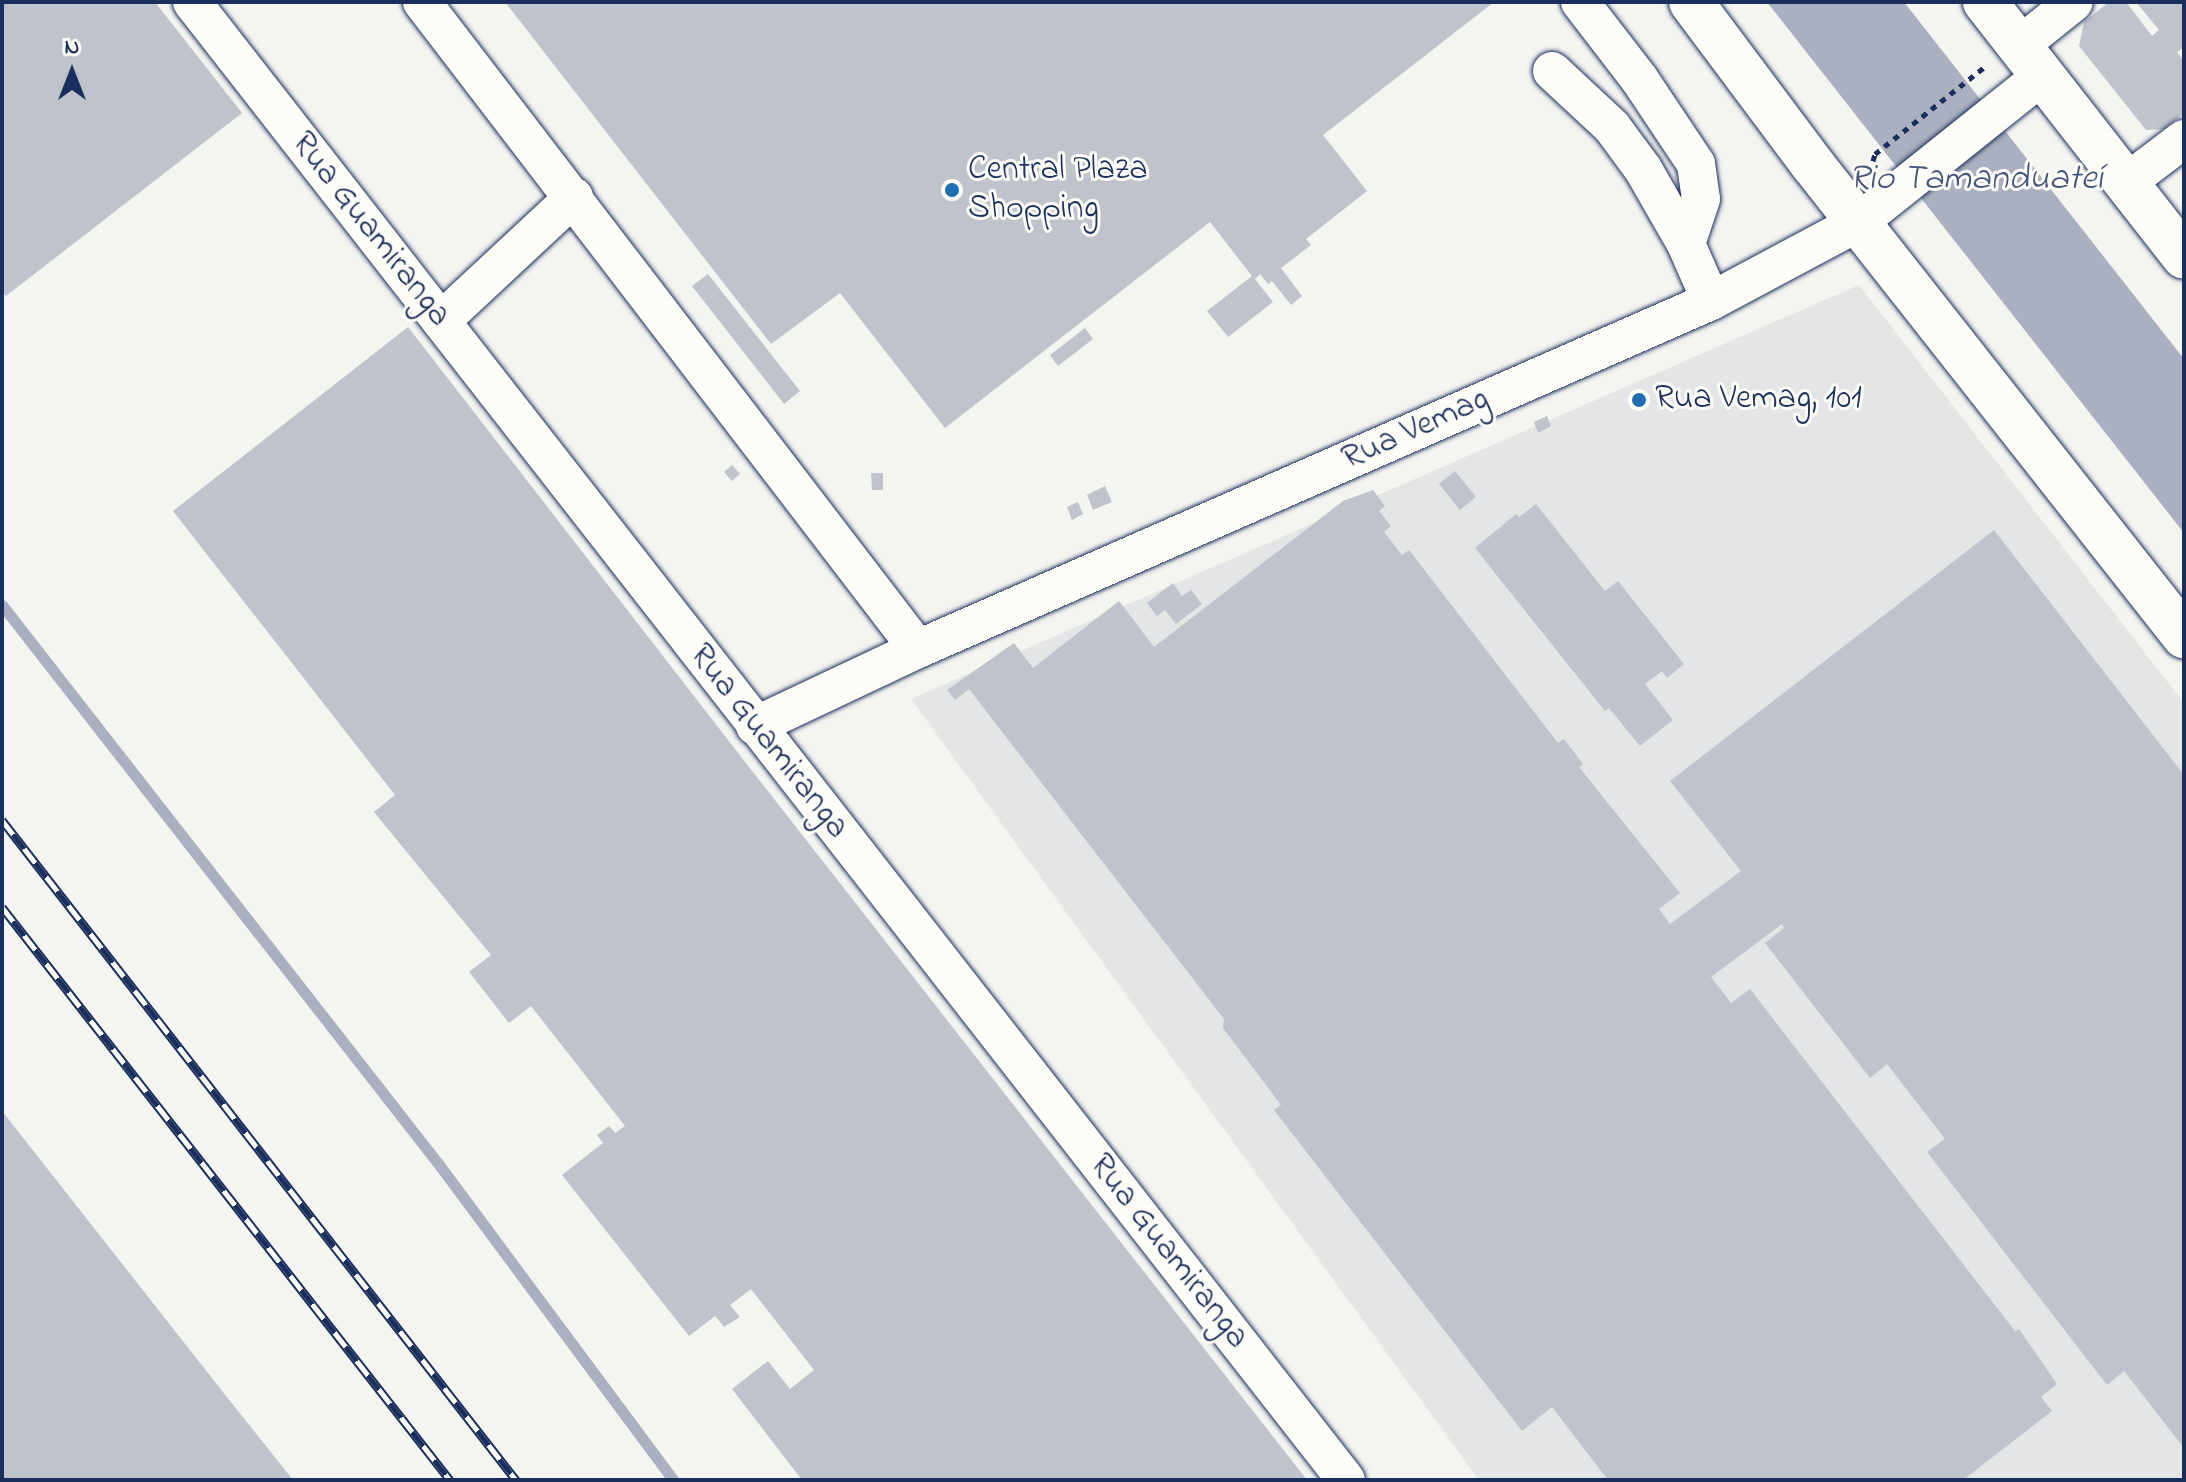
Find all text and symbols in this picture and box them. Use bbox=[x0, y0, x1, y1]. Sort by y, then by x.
north arrow bbox=[32, 32, 112, 112]
text: N bbox=[65, 32, 79, 64]
street label: Rua Guamiranga bbox=[281, 125, 459, 335]
place label: Central Plaza Shopping bbox=[968, 150, 1148, 230]
water label: Rio Tamanduateí bbox=[1849, 158, 2103, 202]
marker: Central Plaza Shopping bbox=[943, 181, 961, 199]
street label: Rua Vemag bbox=[1336, 380, 1496, 480]
place label: Rua Vemag, 101 bbox=[1655, 380, 1862, 420]
marker: Rua Vemag, 101 bbox=[1630, 391, 1648, 409]
street label: Rua Guamiranga bbox=[679, 637, 857, 847]
street label: Rua Guamiranga bbox=[1079, 1147, 1257, 1357]

